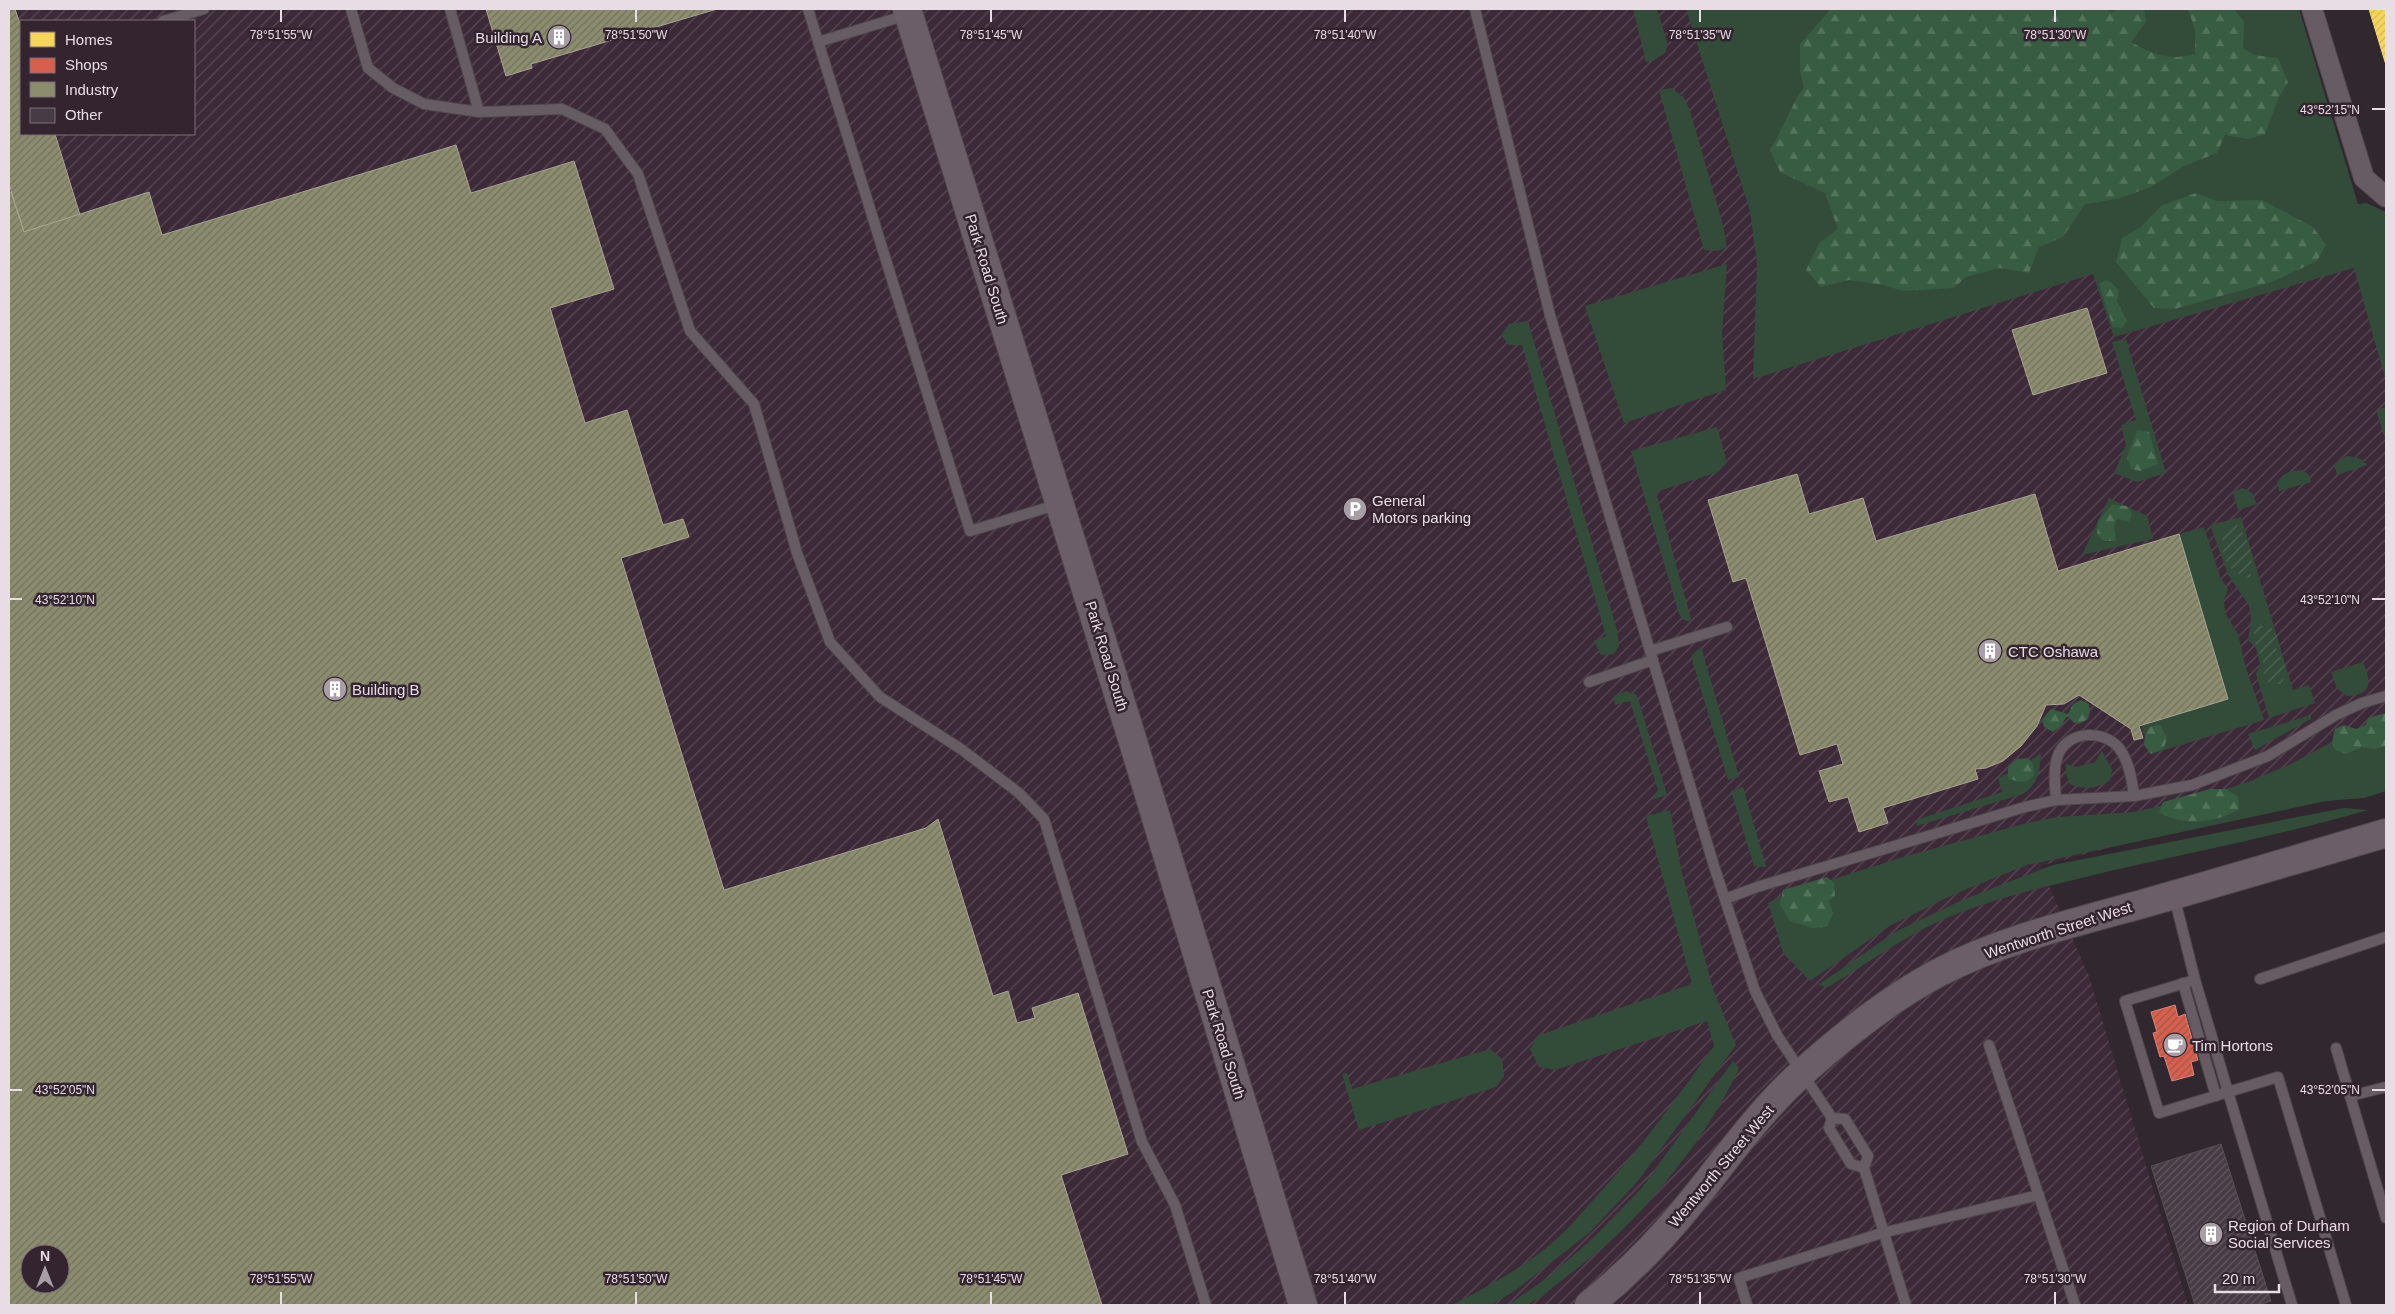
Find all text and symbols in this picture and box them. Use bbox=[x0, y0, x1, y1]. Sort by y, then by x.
legend bbox=[20, 20, 195, 135]
building icon: Building A bbox=[546, 24, 572, 50]
text: 78°51'55"W bbox=[250, 28, 313, 42]
text: 78°51'50"W bbox=[605, 28, 668, 42]
text: 78°51'45"W bbox=[960, 28, 1023, 42]
text: 78°51'40"W bbox=[1314, 28, 1377, 42]
text: 78°51'35"W bbox=[1669, 28, 1732, 42]
text: 78°51'30"W bbox=[2024, 28, 2087, 42]
place label: Building A bbox=[475, 29, 542, 46]
text: Homes bbox=[65, 31, 113, 48]
text: Shops bbox=[65, 56, 108, 73]
text: Industry bbox=[65, 81, 119, 98]
text: 43°52'15"N bbox=[2300, 103, 2360, 117]
text: Other bbox=[65, 106, 103, 123]
street label: Park Road South bbox=[962, 212, 1012, 326]
place label: General Motors parking bbox=[1372, 492, 1471, 526]
parking icon: General Motors parking bbox=[1342, 496, 1368, 522]
text: 43°52'10"N bbox=[35, 593, 95, 607]
text: 43°52'10"N bbox=[2300, 593, 2360, 607]
street label: Park Road South bbox=[1082, 599, 1132, 713]
building icon: CTC Oshawa bbox=[1977, 638, 2003, 664]
place label: CTC Oshawa bbox=[2008, 643, 2099, 660]
building icon: Building B bbox=[322, 676, 348, 702]
place label: Building B bbox=[352, 681, 420, 698]
street label: Wentworth Street West bbox=[1982, 898, 2134, 962]
street label: Park Road South bbox=[1199, 987, 1249, 1101]
cafe icon: Tim Hortons bbox=[2162, 1032, 2188, 1058]
place label: Tim Hortons bbox=[2192, 1037, 2273, 1054]
text: 43°52'05"N bbox=[35, 1083, 95, 1097]
text: 43°52'05"N bbox=[2300, 1083, 2360, 1097]
street label: Wentworth Street West bbox=[1665, 1101, 1777, 1230]
place label: Region of Durham Social Services bbox=[2228, 1217, 2350, 1251]
building icon: Region of Durham Social Services bbox=[2198, 1221, 2224, 1247]
north arrow bbox=[20, 1244, 70, 1294]
text: N bbox=[40, 1248, 50, 1264]
scale bar bbox=[2215, 1262, 2279, 1294]
text: 20 m bbox=[2222, 1270, 2255, 1287]
text: 78°51'55"W bbox=[250, 1272, 313, 1286]
text: 78°51'50"W bbox=[605, 1272, 668, 1286]
text: 78°51'45"W bbox=[960, 1272, 1023, 1286]
text: 78°51'40"W bbox=[1314, 1272, 1377, 1286]
text: 78°51'35"W bbox=[1669, 1272, 1732, 1286]
text: 78°51'30"W bbox=[2024, 1272, 2087, 1286]

